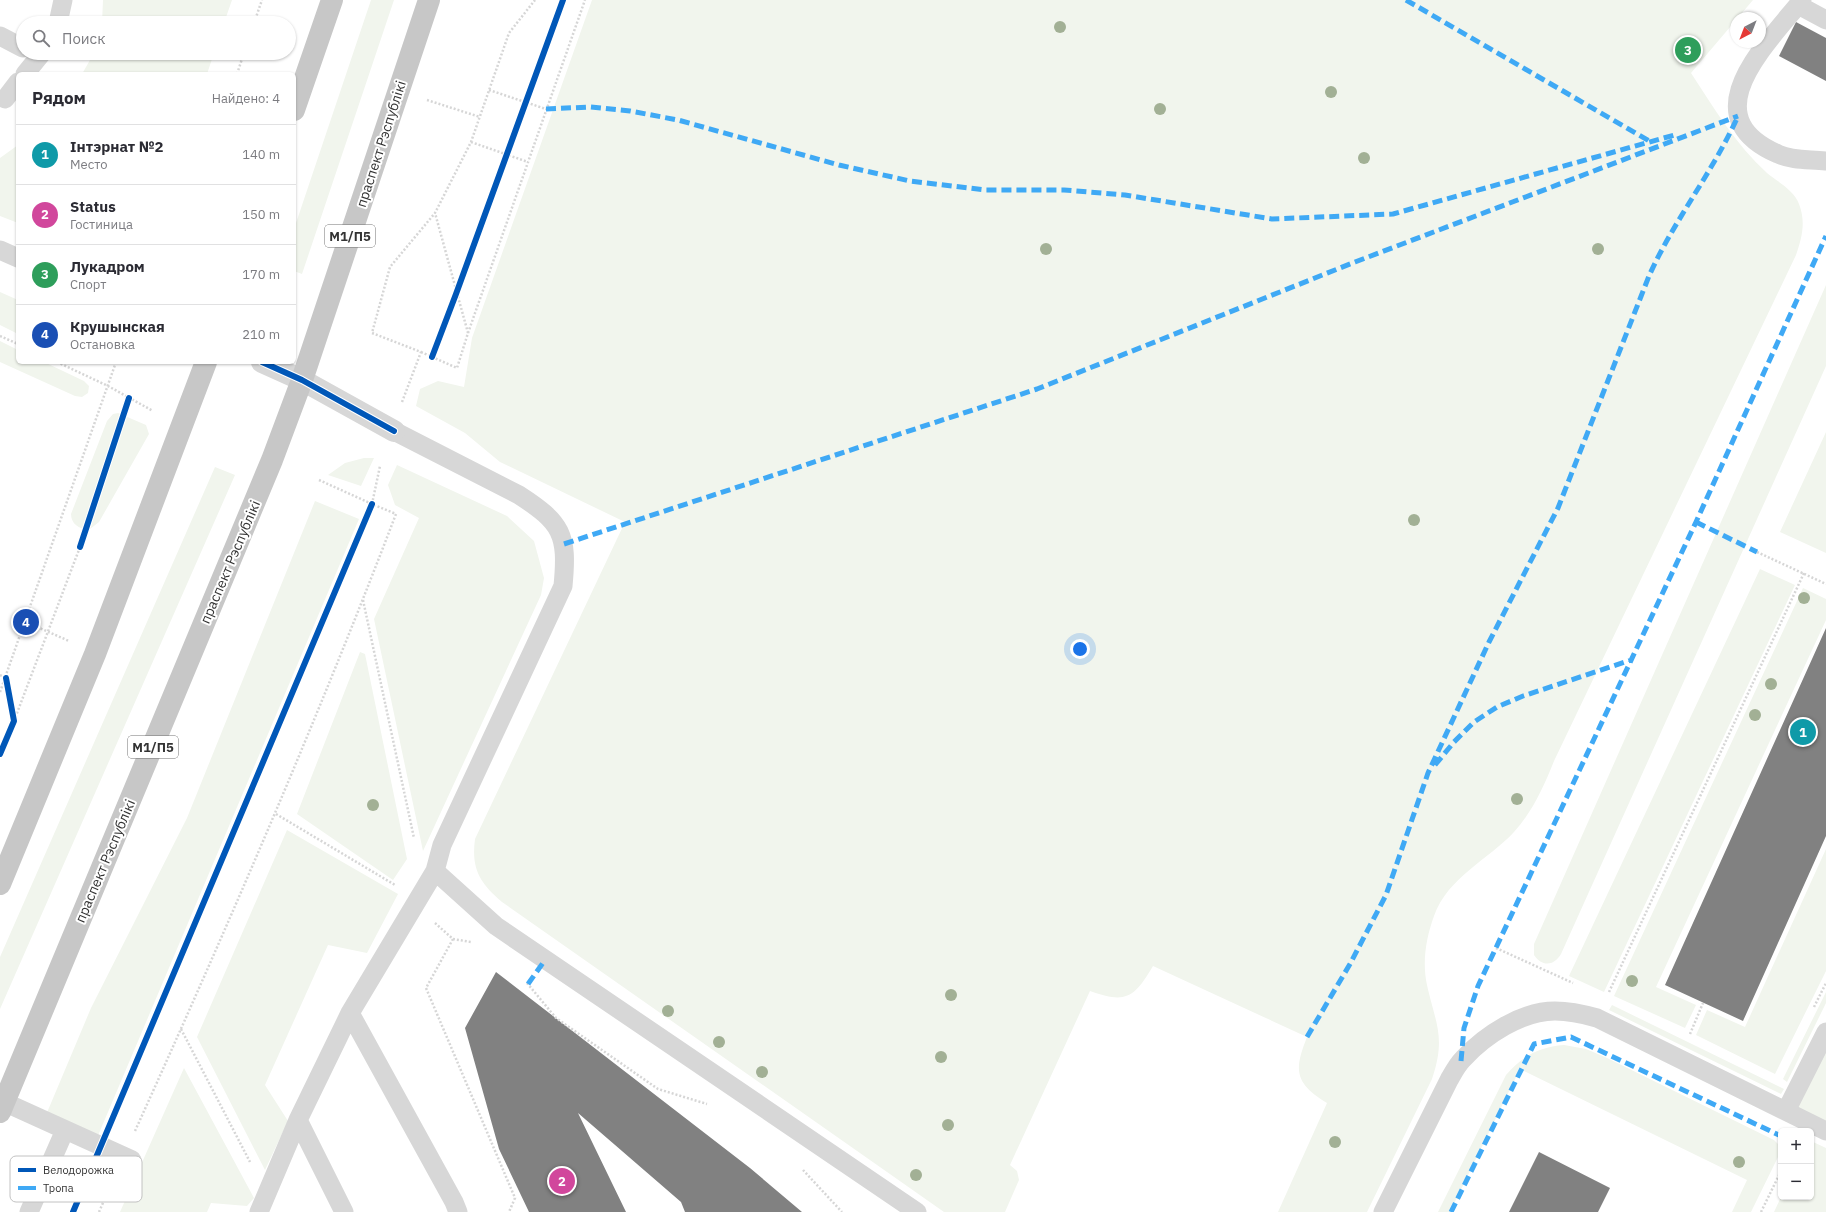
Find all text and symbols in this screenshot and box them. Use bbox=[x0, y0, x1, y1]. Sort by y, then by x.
north arrow bbox=[1730, 12, 1766, 48]
search box bbox=[16, 16, 296, 60]
icon: search bbox=[30, 27, 52, 49]
text: Поиск bbox=[62, 29, 105, 48]
pin: 3 bbox=[1675, 35, 1701, 65]
street label: праспект Рэспублікі bbox=[352, 78, 410, 210]
text: Рядом bbox=[32, 87, 86, 109]
text: Найдено: 4 bbox=[212, 90, 280, 107]
text: Інтэрнат №2 bbox=[70, 137, 164, 156]
text: 1 bbox=[41, 146, 49, 163]
text: 140 m bbox=[242, 146, 280, 163]
text: Место bbox=[70, 156, 108, 173]
text: Status bbox=[70, 197, 116, 216]
text: 2 bbox=[41, 206, 49, 223]
text: 150 m bbox=[242, 206, 280, 223]
text: Гостиница bbox=[70, 216, 133, 233]
road number: М1/П5 bbox=[325, 225, 375, 247]
text: Лукадром bbox=[70, 257, 145, 276]
text: 3 bbox=[41, 266, 49, 283]
text: 170 m bbox=[242, 266, 280, 283]
text: Спорт bbox=[70, 276, 106, 293]
text: Крушынская bbox=[70, 317, 165, 336]
text: 4 bbox=[41, 326, 49, 343]
text: 210 m bbox=[242, 326, 280, 343]
text: Остановка bbox=[70, 336, 135, 353]
street label: праспект Рэспублікі bbox=[196, 498, 264, 626]
pin: 4 bbox=[13, 607, 39, 637]
your location bbox=[1070, 639, 1090, 659]
pin: 1 bbox=[1790, 717, 1816, 747]
road number: М1/П5 bbox=[128, 736, 178, 758]
street label: праспект Рэспублікі bbox=[71, 797, 139, 925]
map controls bbox=[1778, 1128, 1814, 1200]
button: + bbox=[1778, 1128, 1814, 1164]
legend bbox=[10, 1156, 142, 1202]
text: Велодорожка bbox=[43, 1163, 114, 1177]
button: − bbox=[1778, 1164, 1814, 1200]
pin: 2 bbox=[549, 1166, 575, 1196]
text: Тропа bbox=[43, 1181, 74, 1195]

